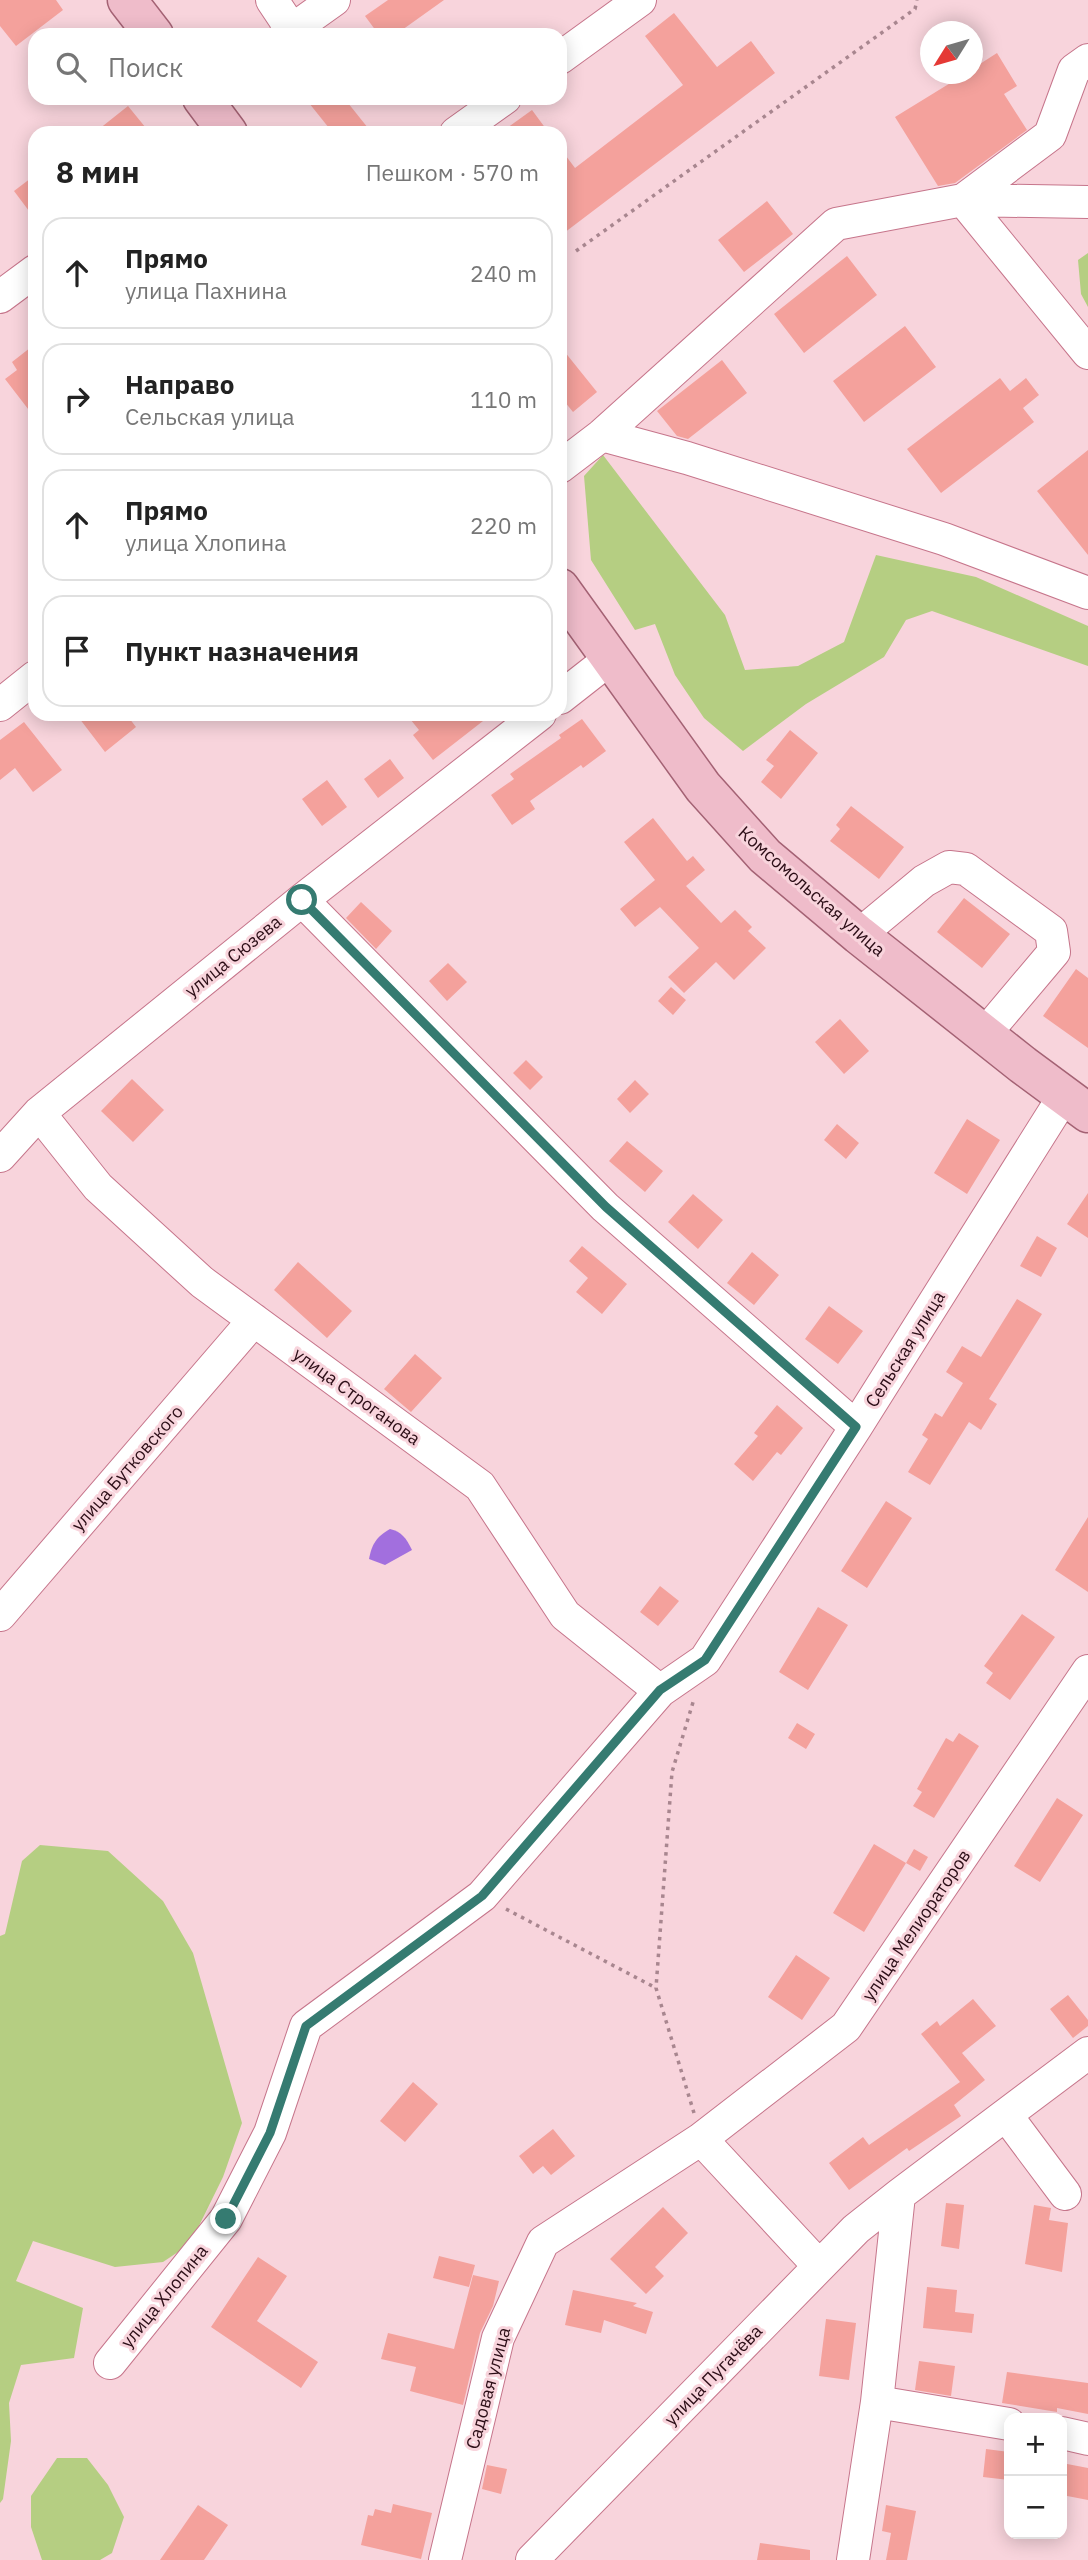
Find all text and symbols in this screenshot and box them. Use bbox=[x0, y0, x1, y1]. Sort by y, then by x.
north arrow bbox=[920, 21, 983, 84]
search box bbox=[28, 28, 567, 105]
icon: search bbox=[52, 48, 90, 86]
text: Поиск bbox=[108, 50, 183, 84]
text: 8 мин bbox=[56, 152, 140, 191]
text: Пешком · 570 m bbox=[366, 157, 539, 187]
text: Прямо bbox=[125, 241, 208, 275]
icon: ahead bbox=[58, 254, 96, 292]
text: 240 m bbox=[470, 258, 537, 288]
text: улица Пахнина bbox=[125, 275, 287, 305]
text: Направо bbox=[125, 367, 234, 401]
icon: right bbox=[58, 380, 96, 418]
text: 110 m bbox=[470, 384, 537, 414]
text: Сельская улица bbox=[125, 401, 295, 431]
text: Прямо bbox=[125, 493, 208, 527]
icon: ahead bbox=[58, 506, 96, 544]
text: 220 m bbox=[470, 510, 537, 540]
text: улица Хлопина bbox=[125, 527, 287, 557]
icon: arrive bbox=[58, 632, 96, 670]
text: Пункт назначения bbox=[125, 634, 359, 668]
street label: Комсомольская улица bbox=[734, 821, 891, 961]
route start bbox=[286, 884, 317, 915]
street label: улица Сюзева bbox=[180, 910, 286, 1002]
street label: Сельская улица bbox=[860, 1286, 950, 1411]
street label: улица Строганова bbox=[289, 1342, 425, 1450]
street label: улица Бутковского bbox=[66, 1400, 188, 1536]
street label: улица Мелиораторов bbox=[857, 1845, 975, 2005]
route end bbox=[210, 2203, 241, 2234]
street label: улица Хлопина bbox=[115, 2239, 213, 2352]
street label: улица Пугачёва bbox=[659, 2319, 767, 2430]
street label: Садовая улица bbox=[461, 2324, 515, 2452]
map controls bbox=[1004, 2413, 1067, 2539]
button: + bbox=[1004, 2413, 1067, 2476]
button: − bbox=[1004, 2476, 1067, 2539]

